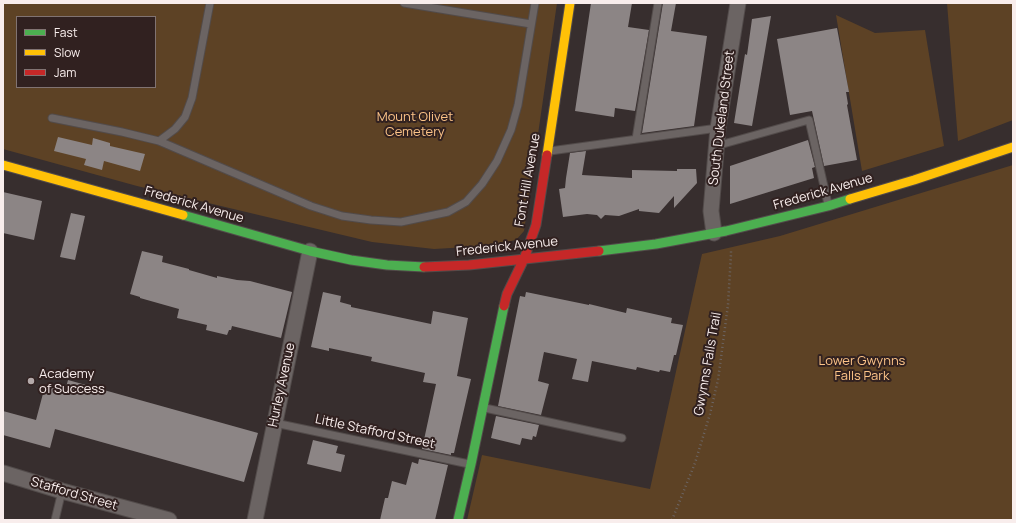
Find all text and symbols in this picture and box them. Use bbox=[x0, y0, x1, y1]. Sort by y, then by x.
legend bbox=[16, 16, 156, 88]
text: Fast bbox=[54, 24, 78, 41]
text: Slow bbox=[54, 44, 80, 61]
street label: South Dukeland Street bbox=[706, 50, 738, 186]
text: Jam bbox=[54, 64, 76, 81]
park label: Mount Olivet Cemetery bbox=[377, 109, 453, 140]
street label: Font Hill Avenue bbox=[512, 132, 544, 228]
street label: Frederick Avenue bbox=[772, 170, 874, 214]
street label: Frederick Avenue bbox=[143, 183, 245, 227]
street label: Frederick Avenue bbox=[455, 234, 559, 260]
street label: Gwynns Falls Trail bbox=[691, 311, 725, 417]
street label: Hurley Avenue bbox=[265, 341, 299, 429]
park label: Lower Gwynns Falls Park bbox=[819, 353, 905, 384]
place label: Academy of Success bbox=[39, 366, 105, 397]
marker: Academy of Success bbox=[26, 376, 36, 386]
street label: Little Stafford Street bbox=[314, 412, 436, 452]
street label: Stafford Street bbox=[29, 474, 119, 514]

